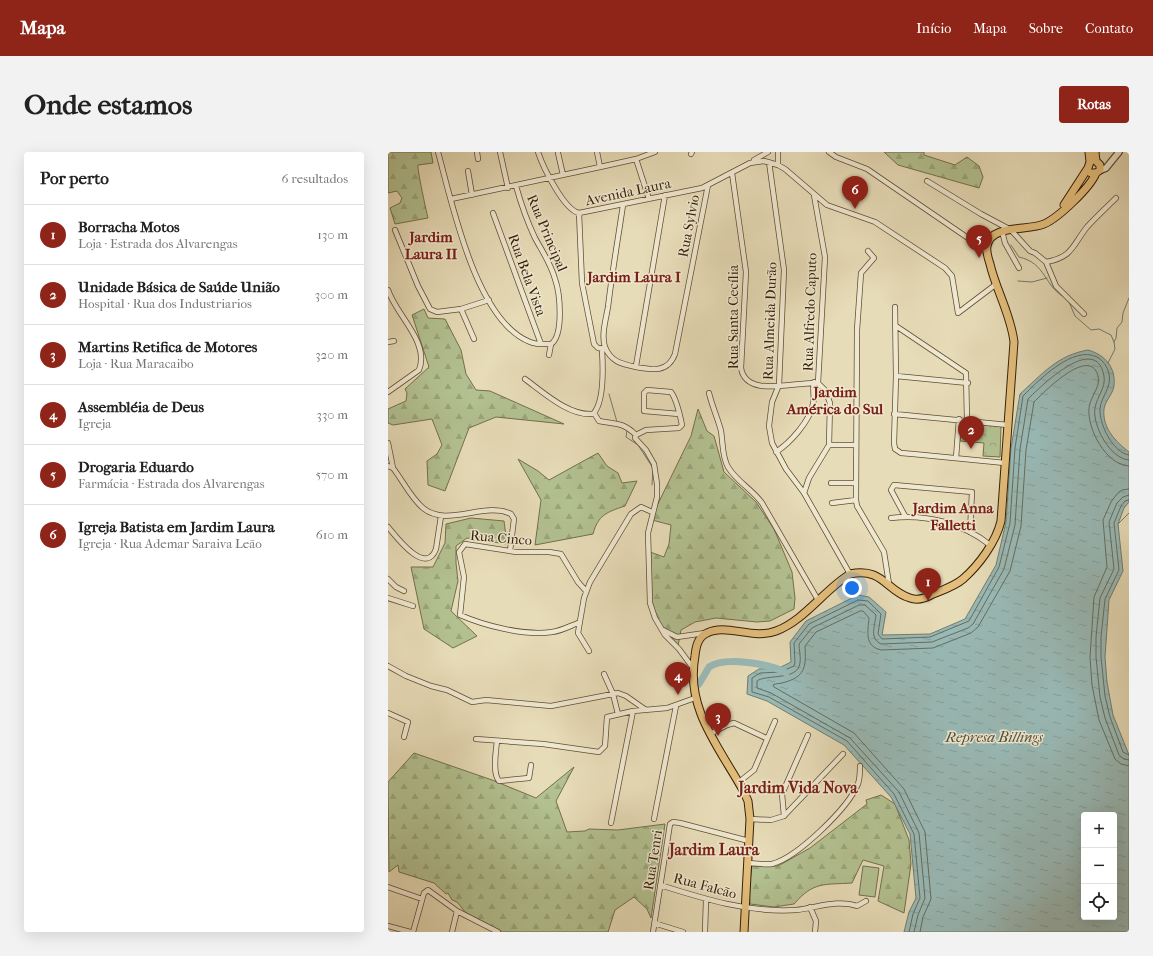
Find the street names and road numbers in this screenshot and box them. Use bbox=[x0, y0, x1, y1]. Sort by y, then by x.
street label: Avenida Laura bbox=[583, 175, 673, 210]
street label: Rua Principal bbox=[523, 192, 571, 274]
street label: Rua Sylvio bbox=[675, 193, 703, 259]
street label: Rua Bela Vista bbox=[504, 231, 550, 319]
street label: Rua Alfredo Caputo bbox=[799, 252, 821, 372]
street label: Rua Almeida Durão bbox=[759, 262, 781, 380]
street label: Rua Santa Cecília bbox=[725, 264, 742, 369]
street label: Rua Cinco bbox=[469, 527, 533, 549]
street label: Rua Tenri bbox=[640, 829, 666, 891]
street label: Rua Falcão bbox=[672, 869, 738, 903]

